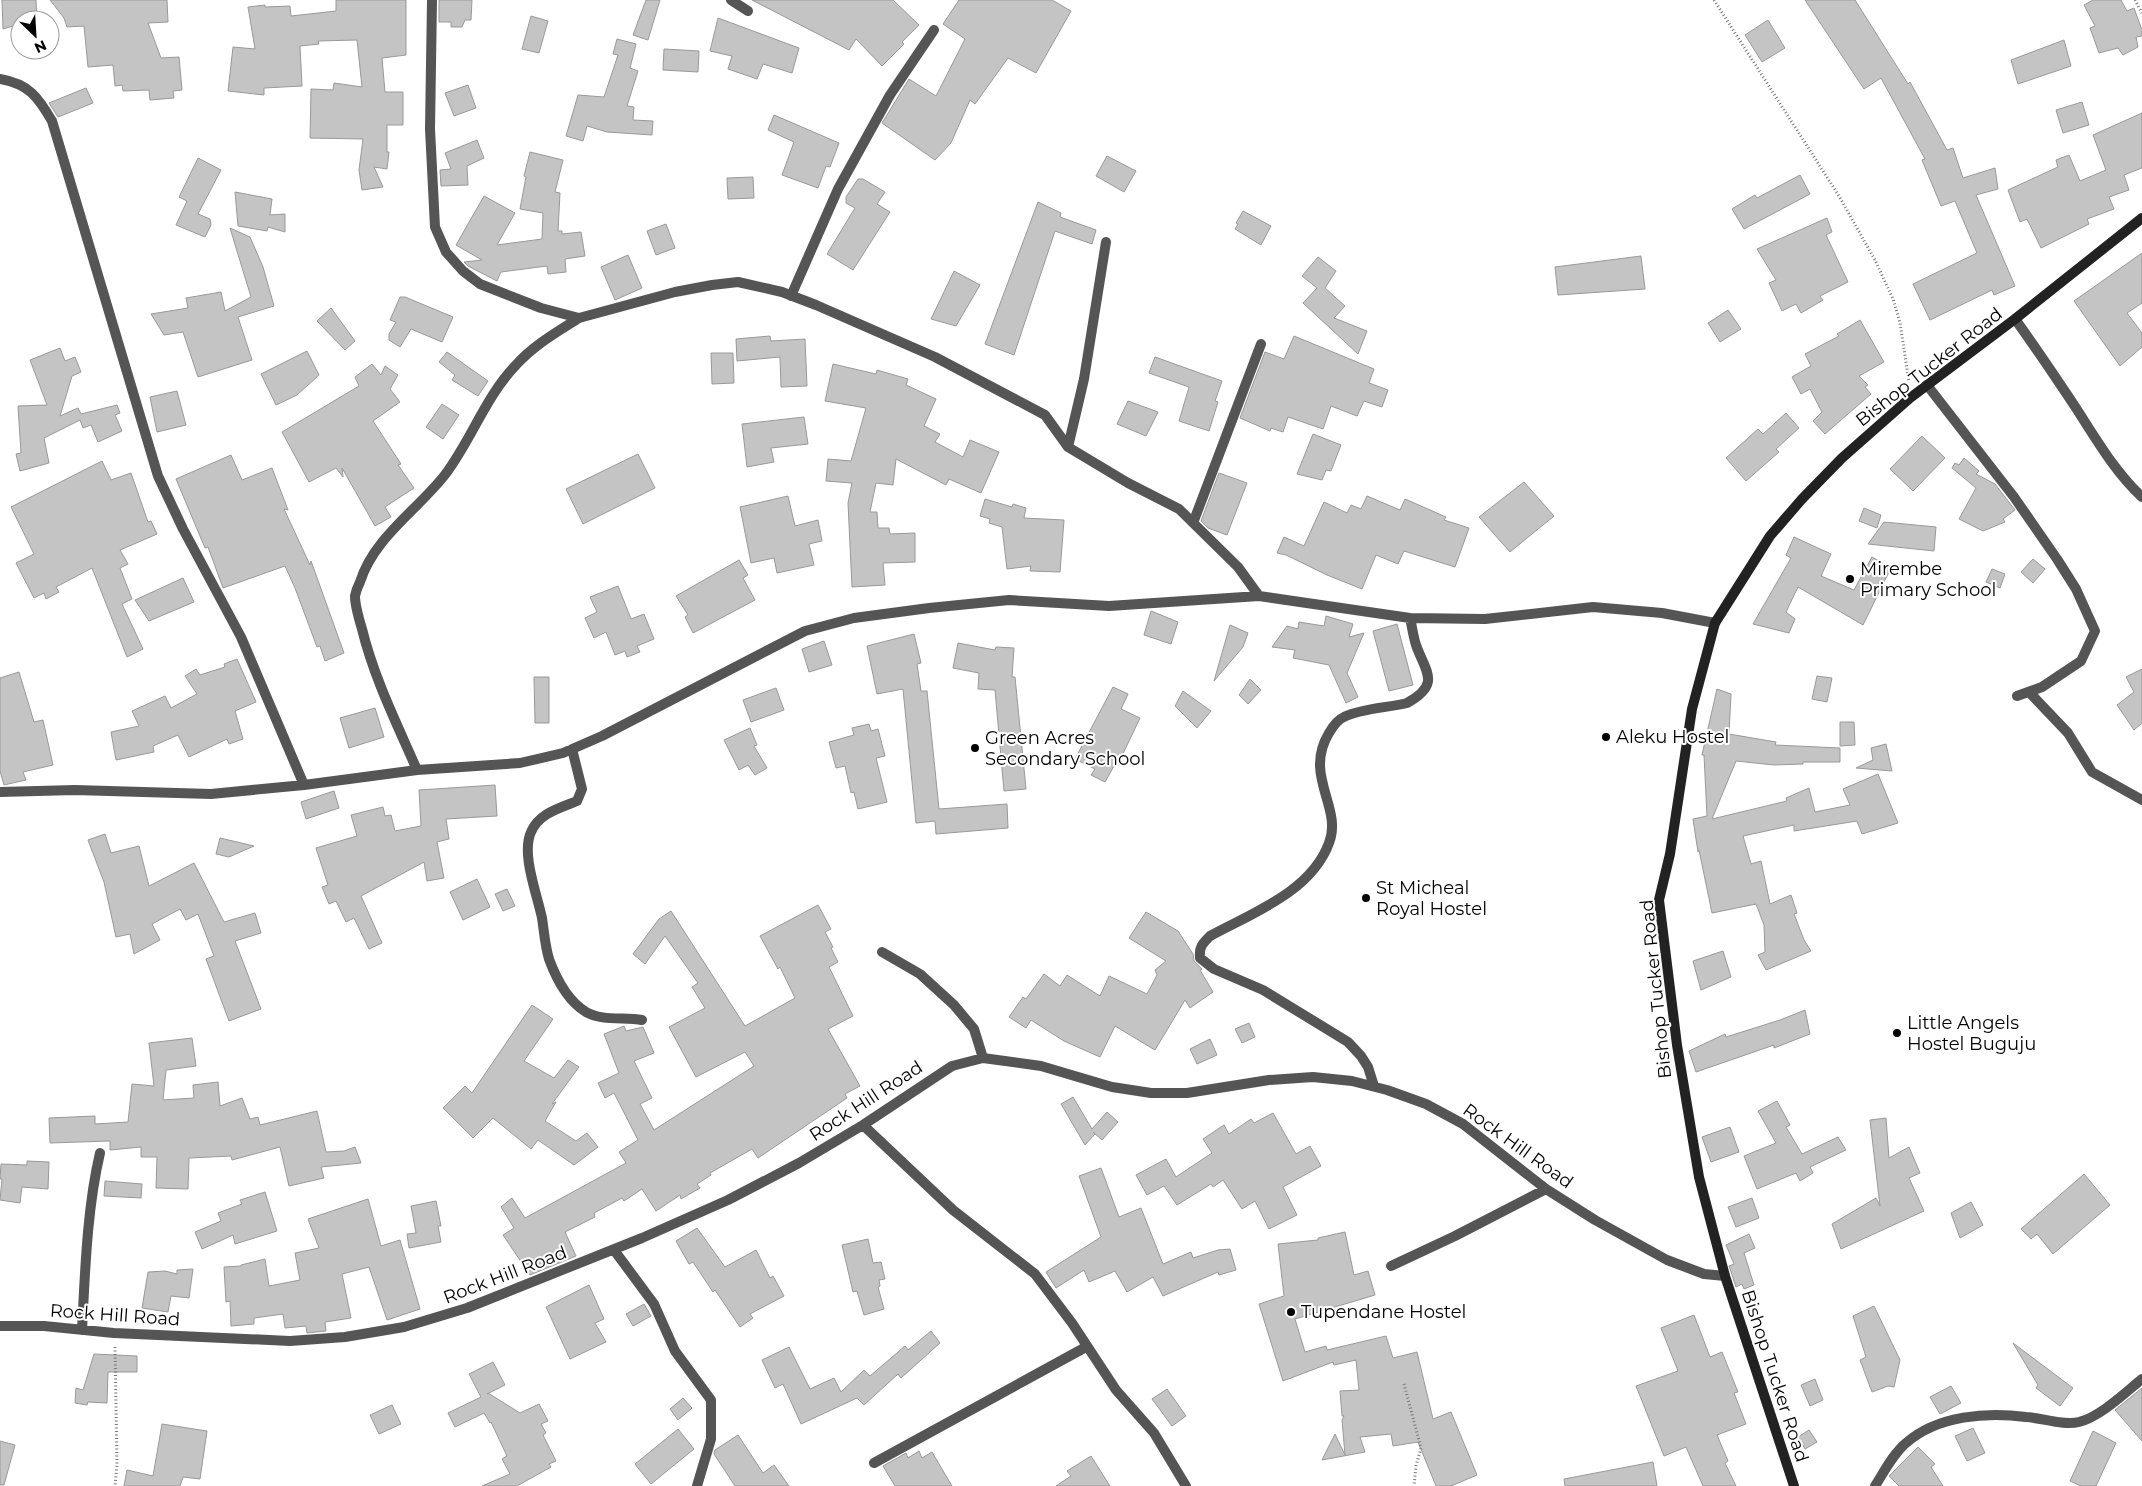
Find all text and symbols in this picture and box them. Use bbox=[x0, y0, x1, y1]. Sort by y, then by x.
north arrow bbox=[10, 10, 60, 60]
text: N bbox=[32, 36, 49, 57]
street label: Bishop Tucker Road bbox=[1851, 303, 2007, 431]
place label: Mirembe Primary School bbox=[1860, 558, 1996, 601]
marker: Mirembe Primary School bbox=[1844, 573, 1856, 585]
place label: Aleku Hostel bbox=[1616, 726, 1729, 748]
place label: Green Acres Secondary School bbox=[985, 727, 1145, 770]
marker: Aleku Hostel bbox=[1600, 731, 1612, 743]
marker: Green Acres Secondary School bbox=[969, 742, 981, 754]
place label: St Micheal Royal Hostel bbox=[1376, 877, 1487, 920]
marker: St Micheal Royal Hostel bbox=[1360, 892, 1372, 904]
street label: Bishop Tucker Road bbox=[1636, 898, 1676, 1080]
place label: Little Angels Hostel Buguju bbox=[1907, 1012, 2036, 1055]
marker: Little Angels Hostel Buguju bbox=[1891, 1027, 1903, 1039]
street label: Rock Hill Road bbox=[805, 1056, 927, 1146]
street label: Rock Hill Road bbox=[1459, 1099, 1577, 1193]
street label: Rock Hill Road bbox=[440, 1241, 570, 1309]
street label: Bishop Tucker Road bbox=[1737, 1287, 1813, 1465]
street label: Rock Hill Road bbox=[49, 1299, 181, 1331]
place label: Tupendane Hostel bbox=[1301, 1301, 1466, 1323]
marker: Tupendane Hostel bbox=[1285, 1306, 1297, 1318]

